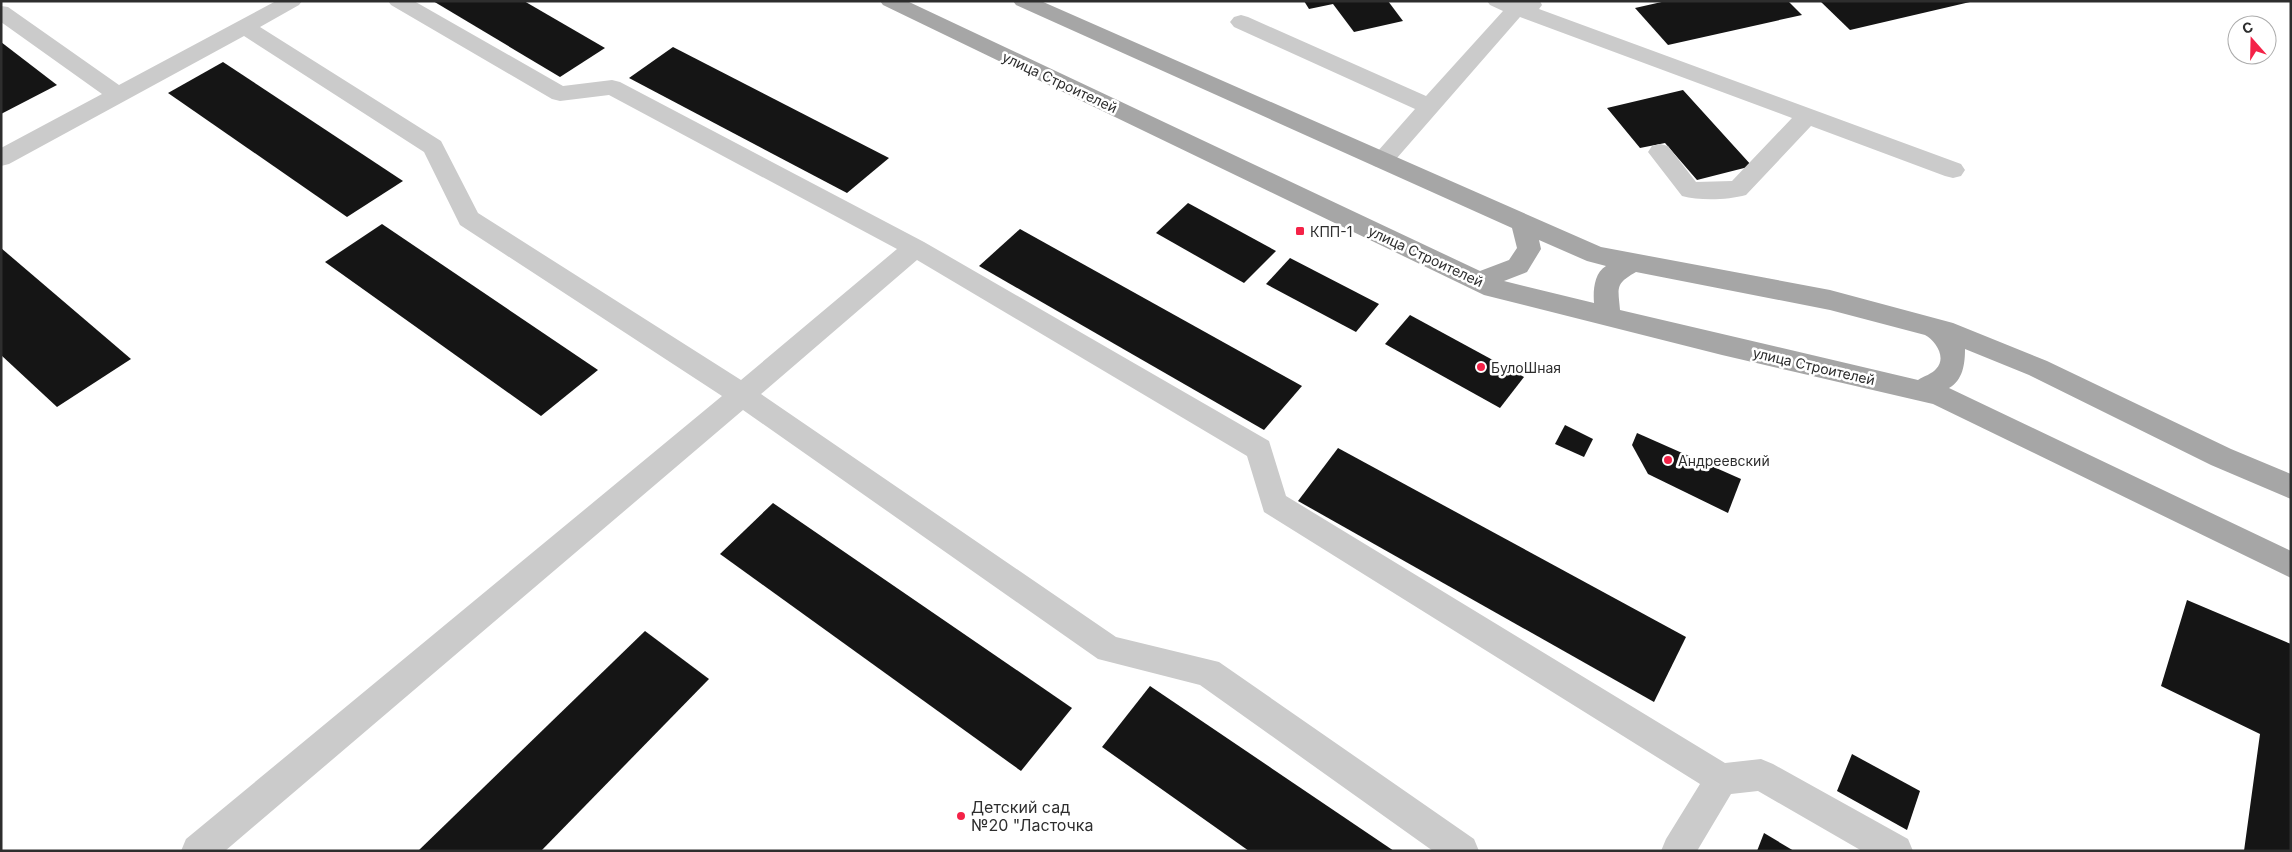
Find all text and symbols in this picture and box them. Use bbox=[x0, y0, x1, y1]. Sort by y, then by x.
north arrow bbox=[2227, 15, 2277, 65]
text: С bbox=[2240, 18, 2255, 37]
street label: улица Строителей bbox=[1000, 48, 1120, 116]
street label: улица Строителей bbox=[1366, 222, 1486, 290]
place label: КПП-1 bbox=[1310, 223, 1352, 240]
marker: КПП-1 bbox=[1294, 225, 1306, 237]
street label: улица Строителей bbox=[1751, 344, 1877, 388]
place label: БулоШная bbox=[1491, 359, 1561, 376]
marker: БулоШная bbox=[1475, 361, 1487, 373]
place label: Андреевский bbox=[1678, 452, 1770, 469]
marker: Андреевский bbox=[1662, 454, 1674, 466]
place label: Детский сад №20 "Ласточка bbox=[971, 797, 1093, 835]
marker: Детский сад №20 "Ласточка bbox=[955, 810, 967, 822]

